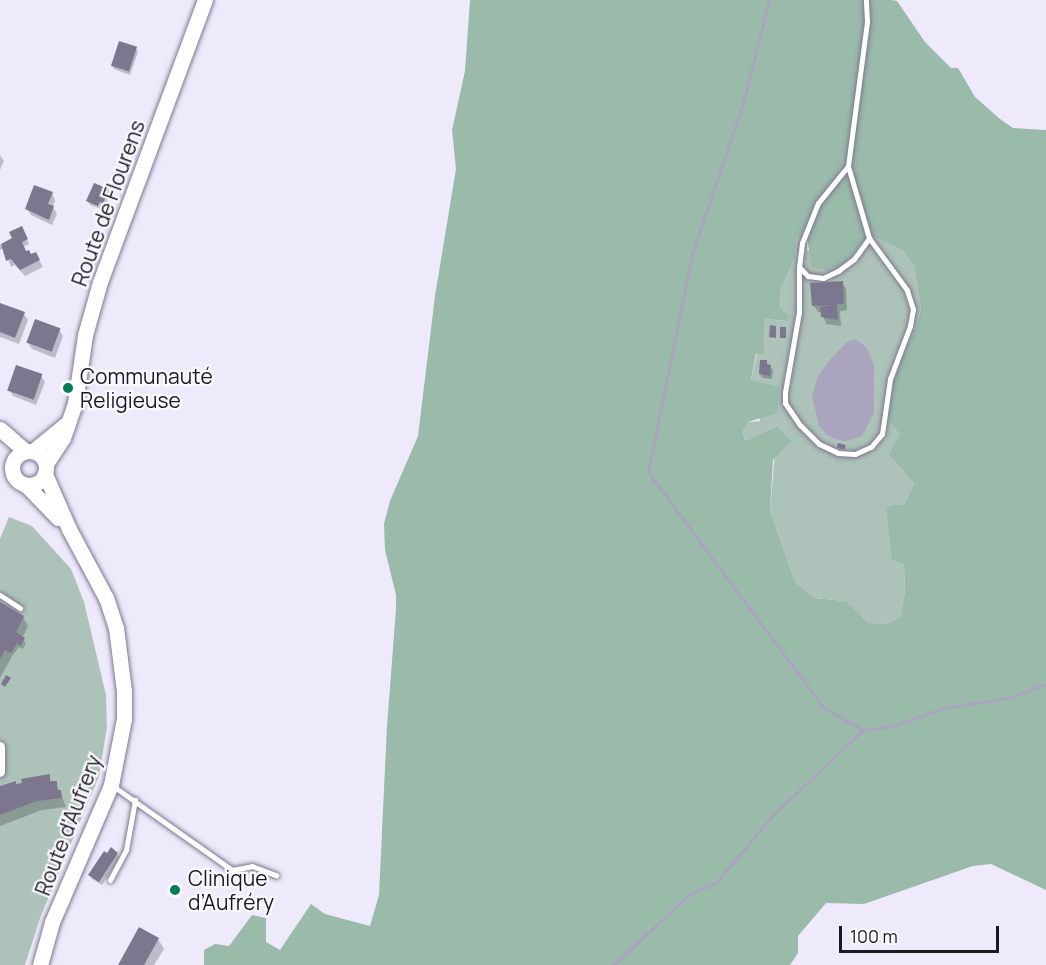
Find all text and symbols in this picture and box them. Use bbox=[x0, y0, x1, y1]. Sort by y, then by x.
street label: Route de Flourens bbox=[66, 117, 150, 289]
place label: Communauté Religieuse bbox=[80, 363, 213, 413]
marker: Communauté Religieuse bbox=[61, 381, 75, 395]
street label: Route d'Aufrery bbox=[30, 751, 106, 899]
place label: Clinique d’Aufréry bbox=[188, 865, 274, 915]
marker: Clinique d’Aufréry bbox=[166, 881, 184, 899]
scale bar bbox=[842, 914, 1002, 952]
text: 100 m bbox=[850, 924, 898, 948]

